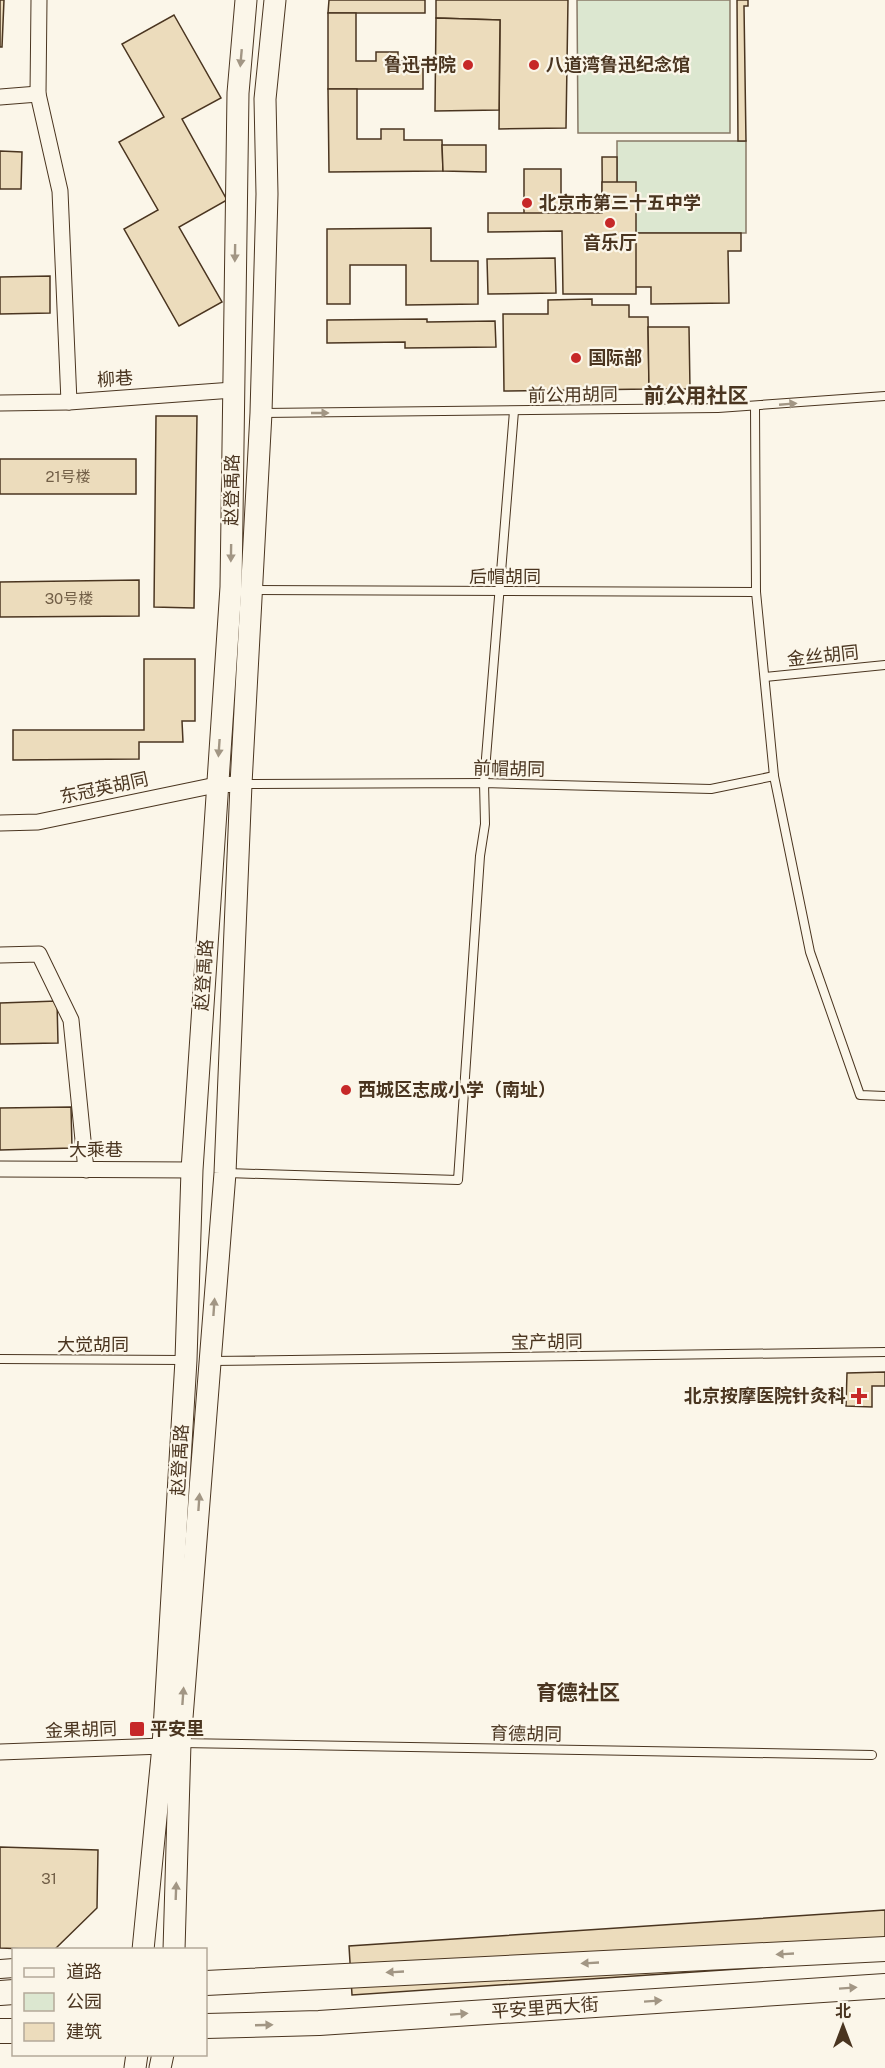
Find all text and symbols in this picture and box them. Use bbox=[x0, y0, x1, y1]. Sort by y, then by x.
one-way arrow bbox=[236, 49, 246, 68]
place label: 鲁迅书院 bbox=[384, 54, 456, 75]
place label: 八道湾鲁迅纪念馆 bbox=[546, 54, 690, 75]
marker: 鲁迅书院 bbox=[461, 58, 475, 72]
marker: 八道湾鲁迅纪念馆 bbox=[527, 58, 541, 72]
place label: 北京市第三十五中学 bbox=[539, 192, 701, 213]
marker: 北京市第三十五中学 bbox=[520, 196, 534, 210]
marker: 音乐厅 bbox=[603, 216, 617, 230]
place label: 音乐厅 bbox=[583, 232, 637, 253]
one-way arrow bbox=[230, 244, 240, 263]
place label: 国际部 bbox=[588, 347, 642, 368]
marker: 国际部 bbox=[569, 351, 583, 365]
street label: 柳巷 bbox=[96, 367, 134, 390]
street label: 前公用胡同 bbox=[528, 383, 618, 406]
district label: 前公用社区 bbox=[644, 383, 749, 408]
one-way arrow bbox=[778, 399, 797, 408]
one-way arrow bbox=[310, 408, 329, 418]
street label: 赵登禹路 bbox=[220, 454, 243, 526]
house number: 21号楼 bbox=[45, 468, 91, 485]
one-way arrow bbox=[226, 544, 236, 563]
street label: 后帽胡同 bbox=[469, 566, 541, 587]
house number: 30号楼 bbox=[45, 590, 93, 607]
street label: 金丝胡同 bbox=[786, 641, 860, 670]
one-way arrow bbox=[214, 738, 223, 757]
street label: 前帽胡同 bbox=[473, 757, 545, 780]
street label: 东冠英胡同 bbox=[58, 768, 150, 807]
street label: 赵登禹路 bbox=[191, 938, 216, 1012]
place label: 西城区志成小学（南址） bbox=[358, 1079, 556, 1100]
marker: 西城区志成小学（南址） bbox=[339, 1083, 353, 1097]
street label: 大乘巷 bbox=[69, 1139, 123, 1160]
one-way arrow bbox=[209, 1298, 219, 1317]
street label: 宝产胡同 bbox=[511, 1330, 583, 1353]
street label: 大觉胡同 bbox=[57, 1334, 129, 1355]
place label: 北京按摩医院针灸科 bbox=[684, 1385, 846, 1406]
marker: 北京按摩医院针灸科 bbox=[850, 1387, 868, 1405]
street label: 赵登禹路 bbox=[167, 1423, 192, 1496]
one-way arrow bbox=[194, 1492, 203, 1511]
district label: 育德社区 bbox=[536, 1680, 620, 1705]
one-way arrow bbox=[179, 1687, 188, 1706]
street label: 金果胡同 bbox=[45, 1718, 117, 1741]
place label: 平安里 bbox=[150, 1718, 204, 1739]
marker: 平安里 bbox=[128, 1720, 146, 1738]
street label: 育德胡同 bbox=[490, 1722, 562, 1745]
house number: 31 bbox=[41, 1870, 57, 1887]
one-way arrow bbox=[171, 1882, 180, 1901]
legend bbox=[12, 1948, 207, 2056]
one-way arrow bbox=[775, 1949, 794, 1958]
one-way arrow bbox=[580, 1958, 599, 1967]
text: 道路 bbox=[66, 1961, 102, 1982]
one-way arrow bbox=[386, 1967, 405, 1976]
one-way arrow bbox=[838, 1984, 857, 1993]
text: 公园 bbox=[66, 1991, 102, 2012]
street label: 平安里西大街 bbox=[490, 1993, 600, 2022]
one-way arrow bbox=[644, 1996, 663, 2006]
north arrow bbox=[813, 1996, 873, 2056]
text: 北 bbox=[835, 2002, 851, 2021]
one-way arrow bbox=[449, 2009, 468, 2018]
one-way arrow bbox=[254, 2020, 273, 2029]
text: 建筑 bbox=[66, 2021, 102, 2042]

